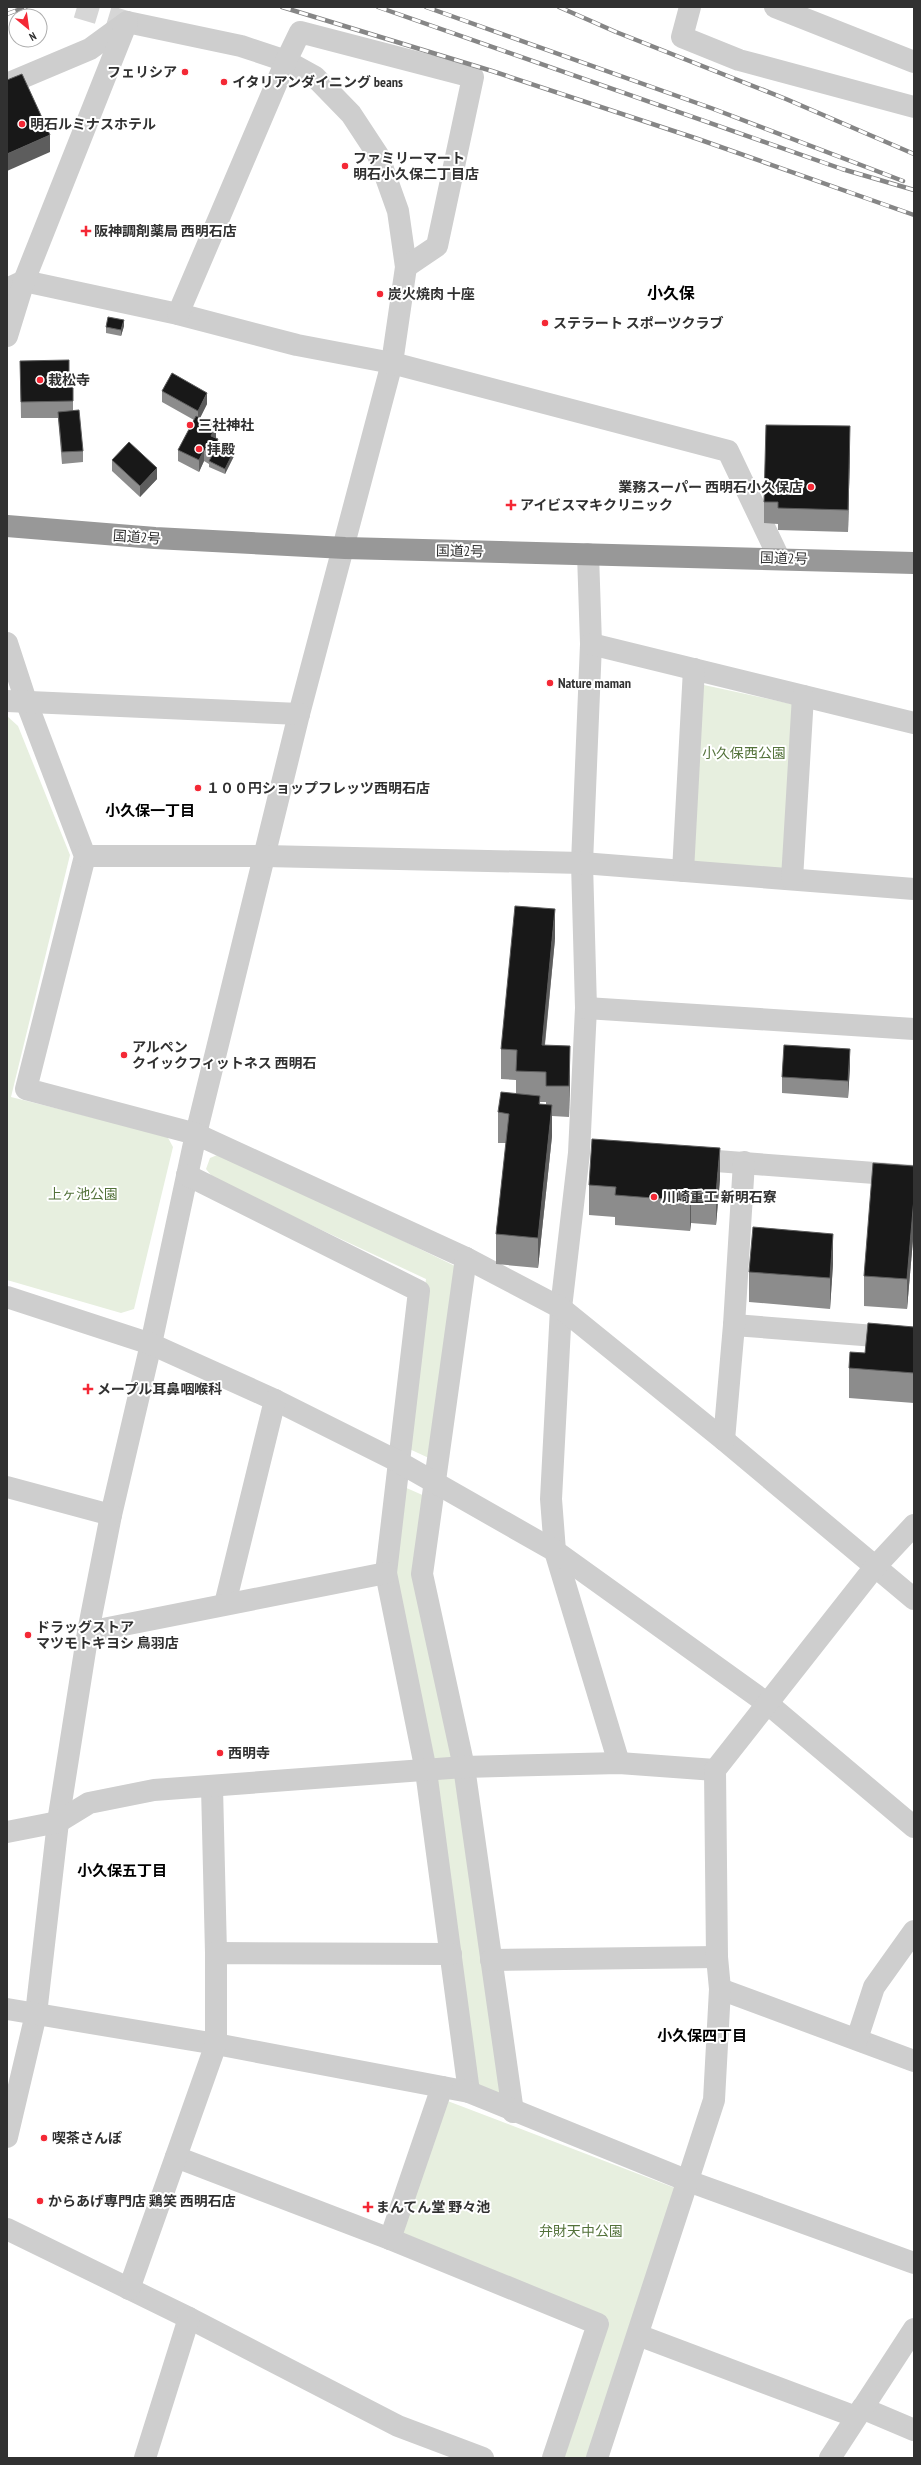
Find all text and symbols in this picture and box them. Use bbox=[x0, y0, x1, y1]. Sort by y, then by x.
north arrow bbox=[8, 8, 48, 48]
text: N bbox=[27, 29, 39, 44]
place label: フェリシア bbox=[107, 63, 177, 81]
marker: フェリシア bbox=[180, 67, 190, 77]
place label: イタリアンダイニング beans bbox=[232, 73, 403, 91]
marker: イタリアンダイニング beans bbox=[219, 77, 229, 87]
place label: 明石ルミナスホテル bbox=[30, 115, 156, 133]
marker: 明石ルミナスホテル bbox=[17, 119, 27, 129]
place label: ファミリーマート 明石小久保二丁目店 bbox=[353, 149, 479, 183]
marker: ファミリーマート 明石小久保二丁目店 bbox=[340, 161, 350, 171]
place label: 阪神調剤薬局 西明石店 bbox=[94, 222, 237, 240]
marker: 阪神調剤薬局 西明石店 bbox=[81, 226, 91, 236]
district label: 小久保 bbox=[647, 283, 695, 303]
place label: 炭火焼肉 十座 bbox=[388, 285, 475, 303]
marker: 炭火焼肉 十座 bbox=[375, 289, 385, 299]
place label: ステラート スポーツクラブ bbox=[553, 314, 724, 332]
marker: ステラート スポーツクラブ bbox=[540, 318, 550, 328]
place label: 栽松寺 bbox=[48, 371, 90, 389]
marker: 栽松寺 bbox=[35, 375, 45, 385]
place label: 三社神社 bbox=[198, 416, 254, 434]
marker: 三社神社 bbox=[185, 420, 195, 430]
place label: 拝殿 bbox=[207, 440, 235, 458]
marker: 拝殿 bbox=[194, 444, 204, 454]
place label: 業務スーパー 西明石小久保店 bbox=[618, 478, 803, 496]
marker: 業務スーパー 西明石小久保店 bbox=[806, 482, 816, 492]
place label: アイビスマキクリニック bbox=[520, 496, 673, 514]
marker: アイビスマキクリニック bbox=[505, 499, 517, 511]
street label: 国道2号 bbox=[112, 526, 162, 548]
street label: 国道2号 bbox=[436, 542, 484, 560]
street label: 国道2号 bbox=[760, 548, 808, 568]
place label: Nature maman bbox=[558, 674, 631, 692]
marker: Nature maman bbox=[545, 678, 555, 688]
park label: 小久保西公園 bbox=[702, 744, 786, 762]
place label: １００円ショップフレッツ西明石店 bbox=[206, 779, 430, 797]
marker: １００円ショップフレッツ西明石店 bbox=[193, 783, 203, 793]
district label: 小久保一丁目 bbox=[105, 801, 195, 820]
place label: アルペン クイックフィットネス 西明石 bbox=[132, 1038, 317, 1072]
marker: アルペン クイックフィットネス 西明石 bbox=[119, 1050, 129, 1060]
park label: 上ヶ池公園 bbox=[48, 1185, 118, 1203]
place label: 川崎重工 新明石寮 bbox=[662, 1188, 777, 1206]
marker: 川崎重工 新明石寮 bbox=[649, 1192, 659, 1202]
place label: メープル耳鼻咽喉科 bbox=[97, 1380, 222, 1398]
marker: メープル耳鼻咽喉科 bbox=[82, 1383, 94, 1395]
place label: ドラッグストア マツモトキヨシ 鳥羽店 bbox=[36, 1618, 179, 1652]
marker: ドラッグストア マツモトキヨシ 鳥羽店 bbox=[23, 1630, 33, 1640]
place label: 西明寺 bbox=[228, 1744, 270, 1762]
marker: 西明寺 bbox=[215, 1748, 225, 1758]
district label: 小久保五丁目 bbox=[77, 1861, 167, 1880]
district label: 小久保四丁目 bbox=[657, 2026, 747, 2045]
place label: 喫茶さんぽ bbox=[52, 2129, 122, 2147]
marker: 喫茶さんぽ bbox=[39, 2133, 49, 2143]
place label: からあげ専門店 鶏笑 西明石店 bbox=[48, 2192, 236, 2210]
marker: からあげ専門店 鶏笑 西明石店 bbox=[35, 2196, 45, 2206]
place label: まんてん堂 野々池 bbox=[376, 2198, 490, 2216]
marker: まんてん堂 野々池 bbox=[363, 2202, 373, 2212]
park label: 弁財天中公園 bbox=[539, 2222, 623, 2240]

